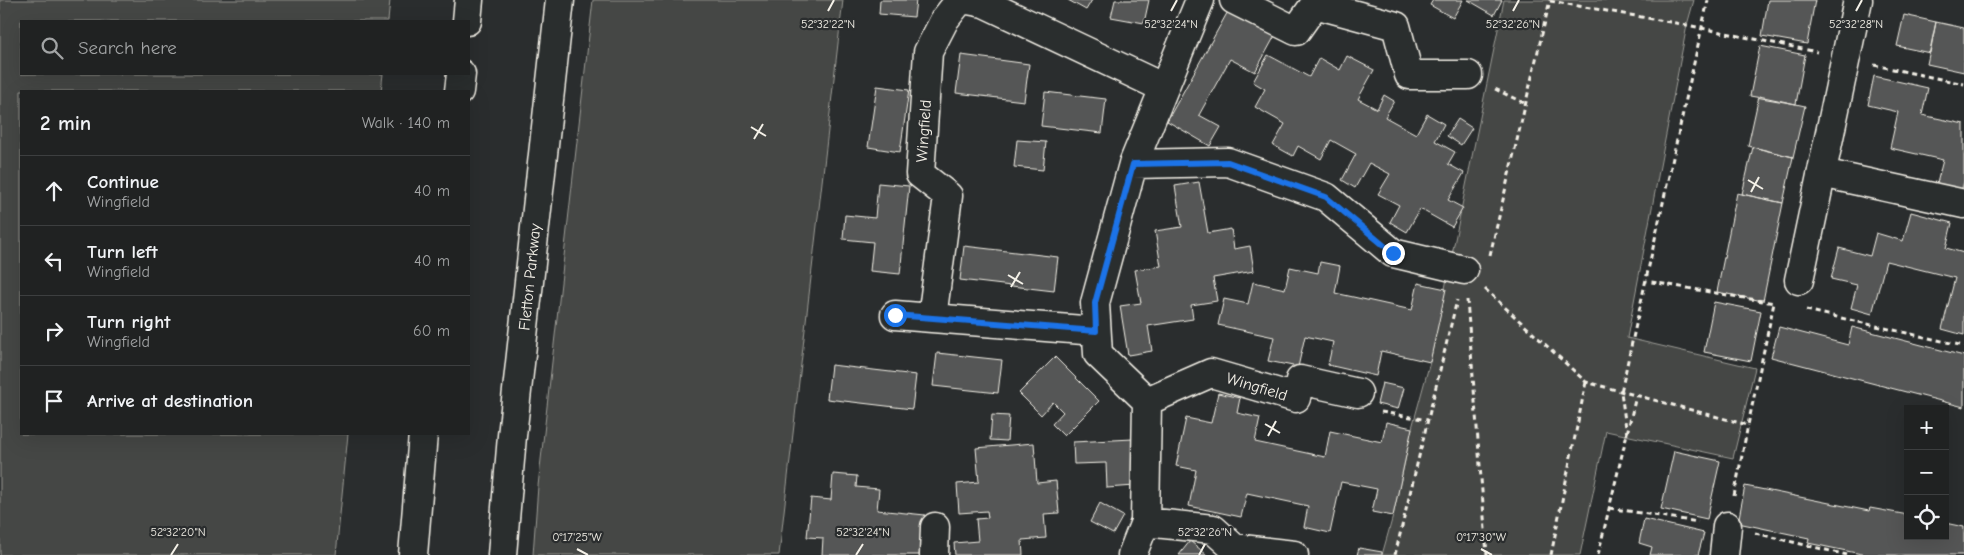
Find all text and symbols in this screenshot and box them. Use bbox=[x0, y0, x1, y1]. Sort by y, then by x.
text: 52°32'22"N bbox=[801, 17, 855, 31]
text: 52°32'24"N bbox=[1144, 17, 1198, 31]
text: 52°32'26"N bbox=[1486, 17, 1540, 31]
text: 52°32'28"N bbox=[1829, 17, 1883, 31]
search box bbox=[20, 20, 470, 75]
icon: search bbox=[38, 34, 66, 62]
text: Search here bbox=[78, 37, 177, 59]
street label: Wingfield bbox=[913, 99, 935, 163]
text: 2 min bbox=[40, 111, 91, 135]
text: Walk · 140 m bbox=[362, 114, 450, 132]
text: Continue bbox=[87, 171, 159, 193]
icon: ahead bbox=[40, 177, 68, 205]
text: 40 m bbox=[414, 182, 450, 200]
text: Wingfield bbox=[87, 193, 150, 211]
street label: Fletton Parkway bbox=[515, 222, 545, 331]
text: Turn left bbox=[87, 241, 158, 263]
route end bbox=[1382, 242, 1405, 265]
icon: left bbox=[40, 247, 68, 275]
text: 40 m bbox=[414, 252, 450, 270]
text: Wingfield bbox=[87, 263, 150, 281]
route start bbox=[884, 304, 907, 327]
text: Turn right bbox=[87, 311, 171, 333]
icon: right bbox=[40, 317, 68, 345]
text: 60 m bbox=[413, 322, 450, 340]
text: Wingfield bbox=[87, 333, 150, 351]
street label: Wingfield bbox=[1224, 369, 1289, 405]
icon: arrive bbox=[40, 387, 68, 415]
text: Arrive at destination bbox=[87, 390, 253, 412]
map controls bbox=[1904, 405, 1949, 540]
button: + bbox=[1904, 405, 1949, 450]
button: − bbox=[1904, 450, 1949, 495]
button: locate bbox=[1904, 495, 1949, 540]
text: 52°32'20"N bbox=[150, 525, 206, 539]
text: 52°32'24"N bbox=[836, 525, 890, 539]
text: 52°32'26"N bbox=[1178, 525, 1232, 539]
text: 0°17'25"W bbox=[552, 530, 602, 544]
text: 0°17'30"W bbox=[1456, 530, 1507, 544]

